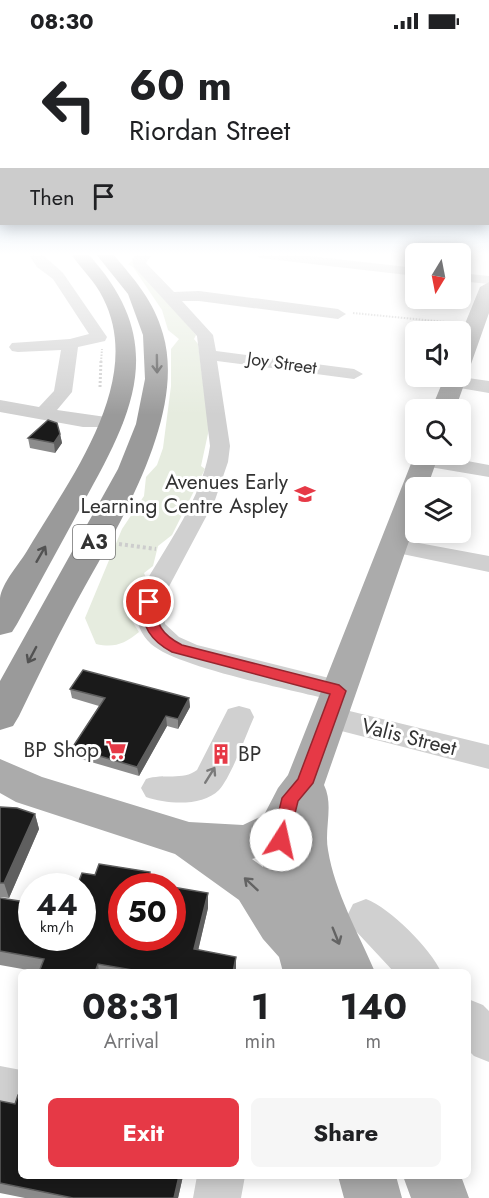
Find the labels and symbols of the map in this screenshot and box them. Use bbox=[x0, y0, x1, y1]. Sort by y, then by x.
north arrow bbox=[405, 243, 471, 309]
street label: Joy Street bbox=[243, 345, 319, 381]
one-way arrow bbox=[151, 354, 163, 374]
place label: Avenues Early Learning Centre Aspley bbox=[81, 467, 289, 521]
school or university icon: Avenues Early Learning Centre Aspley bbox=[293, 482, 317, 506]
road number: A3 bbox=[73, 525, 115, 559]
one-way arrow bbox=[35, 546, 47, 563]
pin bbox=[123, 576, 174, 627]
one-way arrow bbox=[26, 645, 38, 663]
street label: Valis Street bbox=[358, 711, 460, 763]
place label: BP Shop bbox=[24, 735, 99, 765]
supermarket icon: BP Shop bbox=[104, 738, 128, 762]
place label: BP bbox=[238, 739, 261, 769]
building icon: BP bbox=[209, 742, 233, 766]
one-way arrow bbox=[204, 766, 217, 783]
position arrow bbox=[249, 808, 313, 872]
speed limit sign: 50 bbox=[108, 873, 186, 951]
one-way arrow bbox=[244, 877, 259, 891]
one-way arrow bbox=[331, 926, 342, 945]

